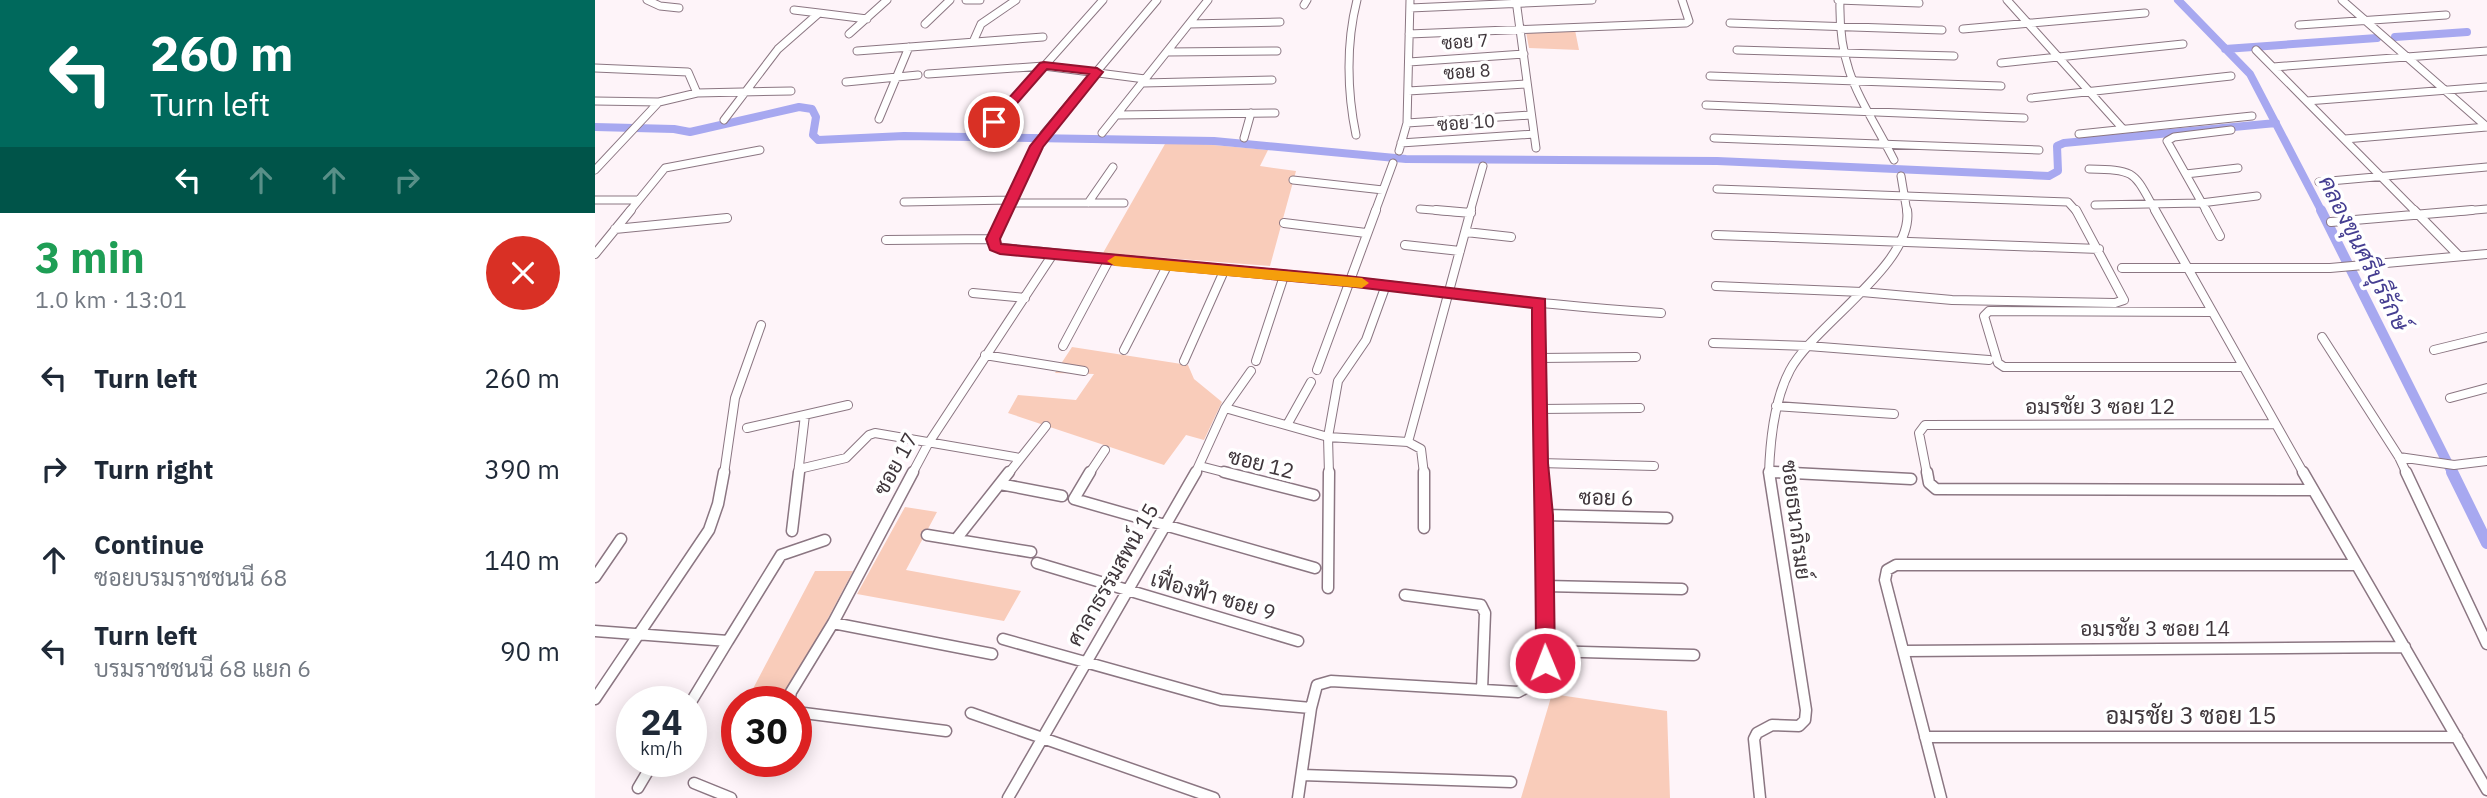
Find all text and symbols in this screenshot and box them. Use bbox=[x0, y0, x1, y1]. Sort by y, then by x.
text: 260 m bbox=[150, 21, 294, 84]
icon: left bbox=[35, 28, 126, 119]
street label: ซอย 7 bbox=[1441, 28, 1489, 55]
street label: ซอย 8 bbox=[1443, 58, 1491, 85]
text: Turn left bbox=[150, 83, 270, 125]
pin bbox=[964, 92, 1024, 152]
icon: arrive bbox=[975, 103, 1013, 141]
street label: ซอย 10 bbox=[1436, 109, 1496, 136]
icon: left bbox=[169, 161, 207, 199]
icon: ahead bbox=[242, 161, 280, 199]
icon: ahead bbox=[315, 161, 353, 199]
icon: right bbox=[388, 161, 426, 199]
water label: คลองขุนศรีบุรีรักษ์ bbox=[2311, 170, 2418, 339]
text: 3 min bbox=[35, 230, 145, 285]
button: close bbox=[486, 236, 560, 310]
text: 1.0 km · 13:01 bbox=[35, 284, 187, 314]
icon: left bbox=[35, 359, 73, 397]
text: Turn left bbox=[94, 361, 197, 395]
text: 260 m bbox=[484, 361, 560, 395]
street label: อมรชัย 3 ซอย 12 bbox=[2025, 392, 2175, 420]
street label: ซอย 17 bbox=[867, 427, 924, 500]
street label: ซอย 12 bbox=[1225, 441, 1297, 485]
icon: right bbox=[35, 450, 73, 488]
text: Turn right bbox=[94, 452, 213, 486]
text: 390 m bbox=[484, 452, 560, 486]
street label: ซอยธนาภิรมย์ bbox=[1776, 459, 1818, 581]
street label: ซอย 6 bbox=[1578, 483, 1634, 511]
street label: ศาลาธรรมสพน์ 15 bbox=[1060, 498, 1164, 651]
text: Continue bbox=[94, 527, 204, 561]
icon: ahead bbox=[35, 541, 73, 579]
text: 140 m bbox=[484, 543, 560, 577]
street label: เฟื่องฟ้า ซอย 9 bbox=[1148, 559, 1280, 626]
text: ซอยบรมราชชนนี 68 bbox=[94, 562, 287, 592]
street label: อมรชัย 3 ซอย 14 bbox=[2080, 614, 2230, 642]
text: Turn left bbox=[94, 618, 197, 652]
position arrow bbox=[1508, 626, 1582, 700]
icon: left bbox=[35, 632, 73, 670]
text: 90 m bbox=[500, 634, 560, 668]
text: บรมราชชนนี 68 แยก 6 bbox=[94, 653, 311, 683]
speed limit sign: 30 bbox=[721, 686, 812, 777]
text: 24 bbox=[640, 699, 683, 745]
street label: อมรชัย 3 ซอย 15 bbox=[2105, 699, 2277, 731]
text: km/h bbox=[640, 737, 683, 760]

